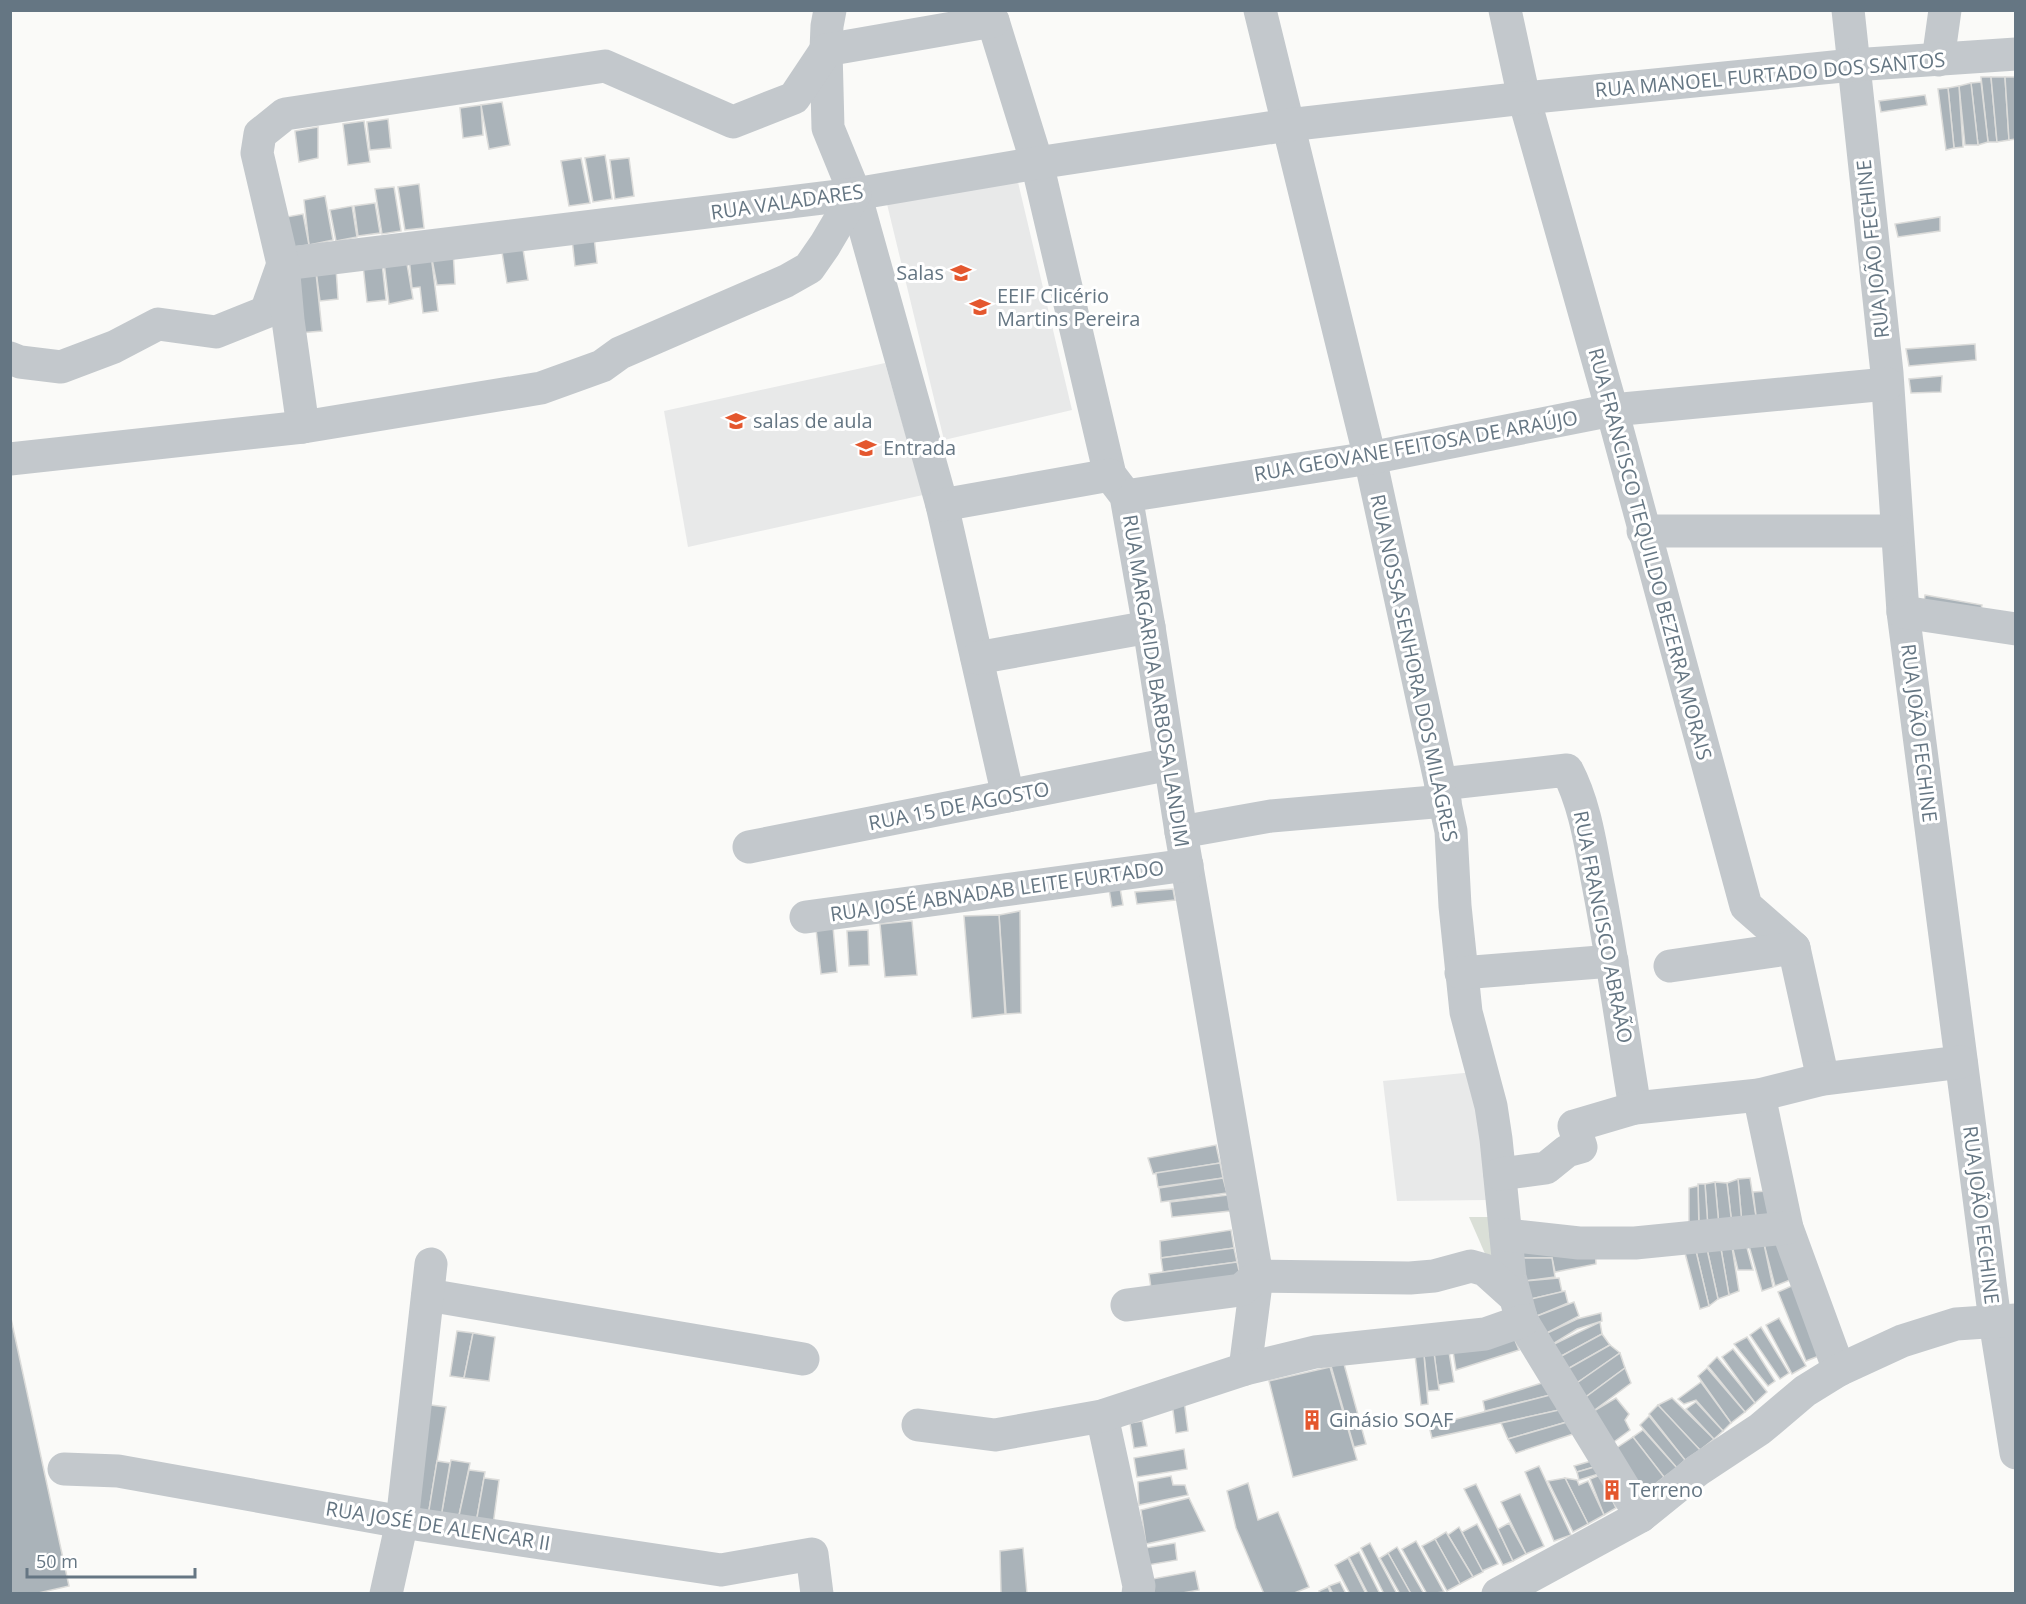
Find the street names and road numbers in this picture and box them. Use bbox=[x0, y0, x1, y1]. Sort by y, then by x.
street label: RUA MANOEL FURTADO DOS SANTOS bbox=[1594, 46, 1946, 103]
street label: RUA JOÃO FECHINE bbox=[1850, 158, 1895, 340]
street label: RUA VALADARES bbox=[709, 177, 865, 226]
street label: RUA FRANCISCO TEQUILDO BEZERRA MORAIS bbox=[1582, 345, 1719, 763]
street label: RUA GEOVANE FEITOSA DE ARAÚJO bbox=[1252, 404, 1580, 487]
street label: RUA NOSSA SENHORA DOS MILAGRES bbox=[1364, 492, 1465, 844]
street label: RUA MARGARIDA BARBOSA LANDIM bbox=[1117, 513, 1196, 849]
street label: RUA JOÃO FECHINE bbox=[1895, 642, 1944, 824]
street label: RUA 15 DE AGOSTO bbox=[866, 775, 1052, 836]
street label: RUA FRANCISCO ABRAÃO bbox=[1568, 808, 1639, 1046]
street label: RUA JOSÉ ABNADAB LEITE FURTADO bbox=[828, 854, 1166, 927]
street label: RUA JOÃO FECHINE bbox=[1957, 1124, 2006, 1306]
street label: RUA JOSÉ DE ALENCAR II bbox=[324, 1494, 552, 1557]

